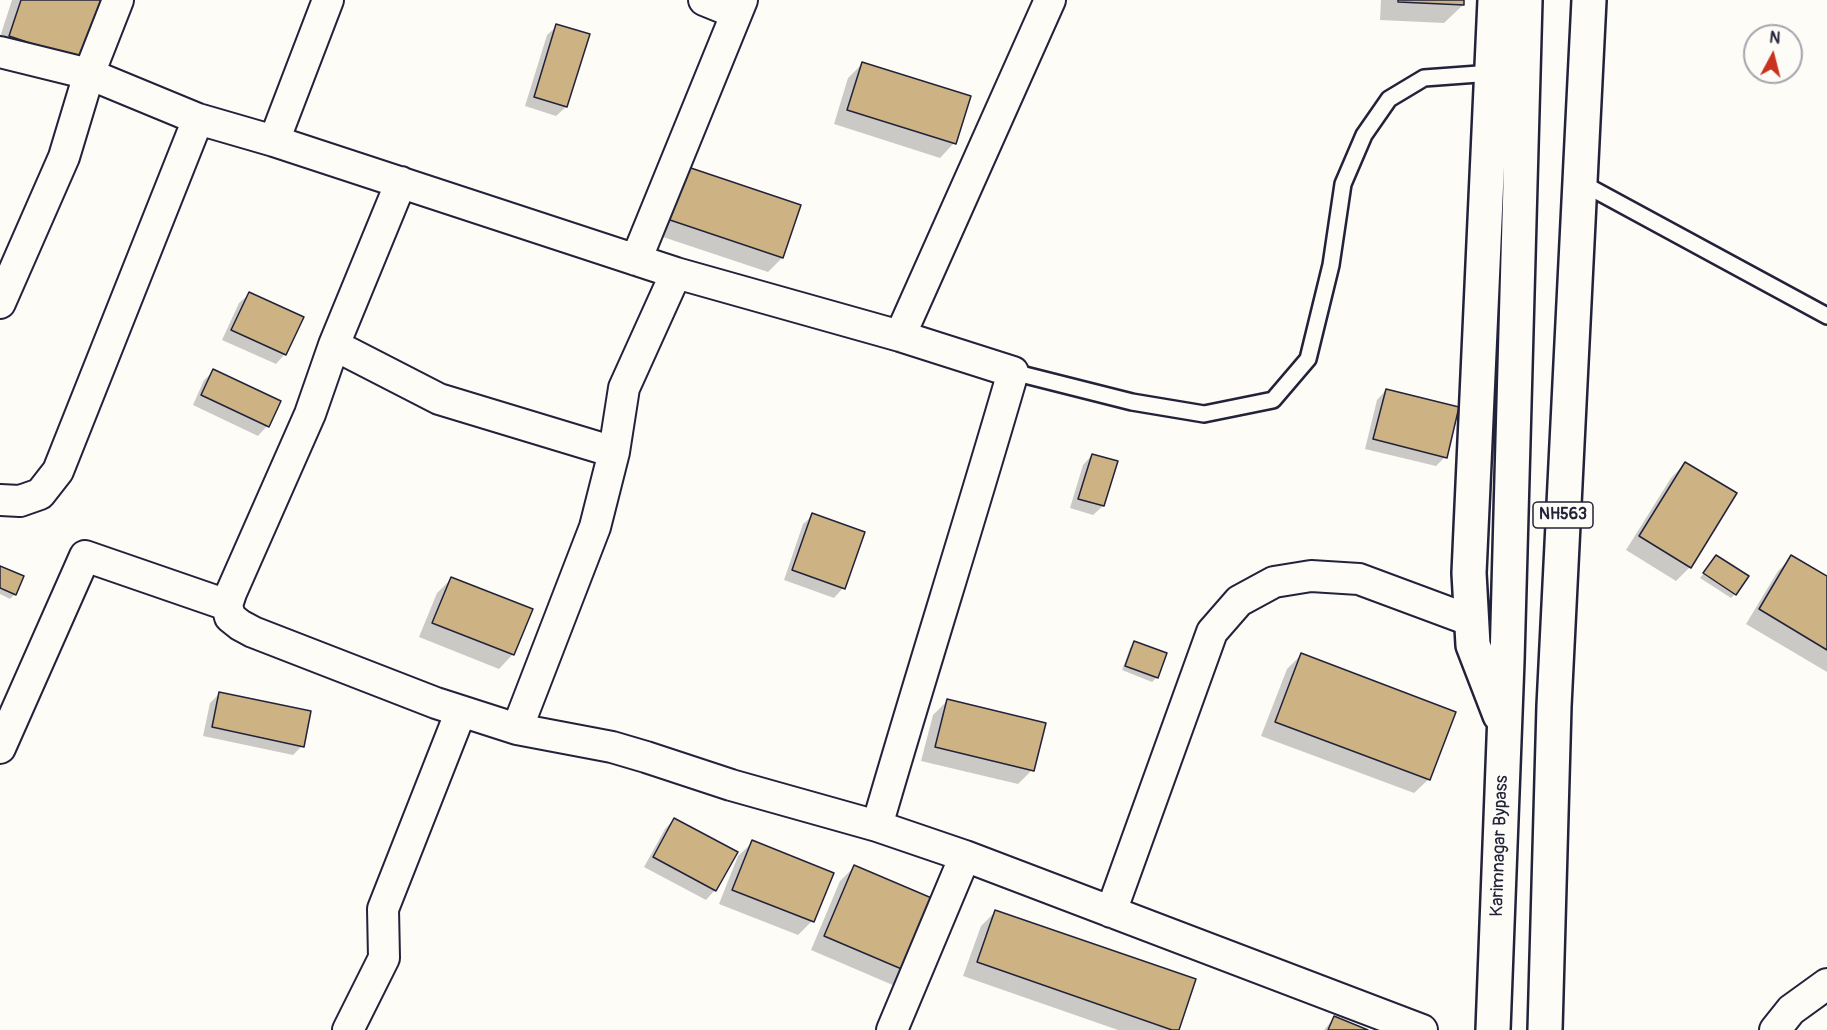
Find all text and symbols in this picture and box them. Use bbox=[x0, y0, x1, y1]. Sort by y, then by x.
north arrow bbox=[1743, 24, 1803, 84]
text: N bbox=[1768, 28, 1782, 49]
road number: NH563 bbox=[1533, 502, 1593, 528]
street label: Karimnagar Bypass bbox=[1487, 775, 1513, 917]

